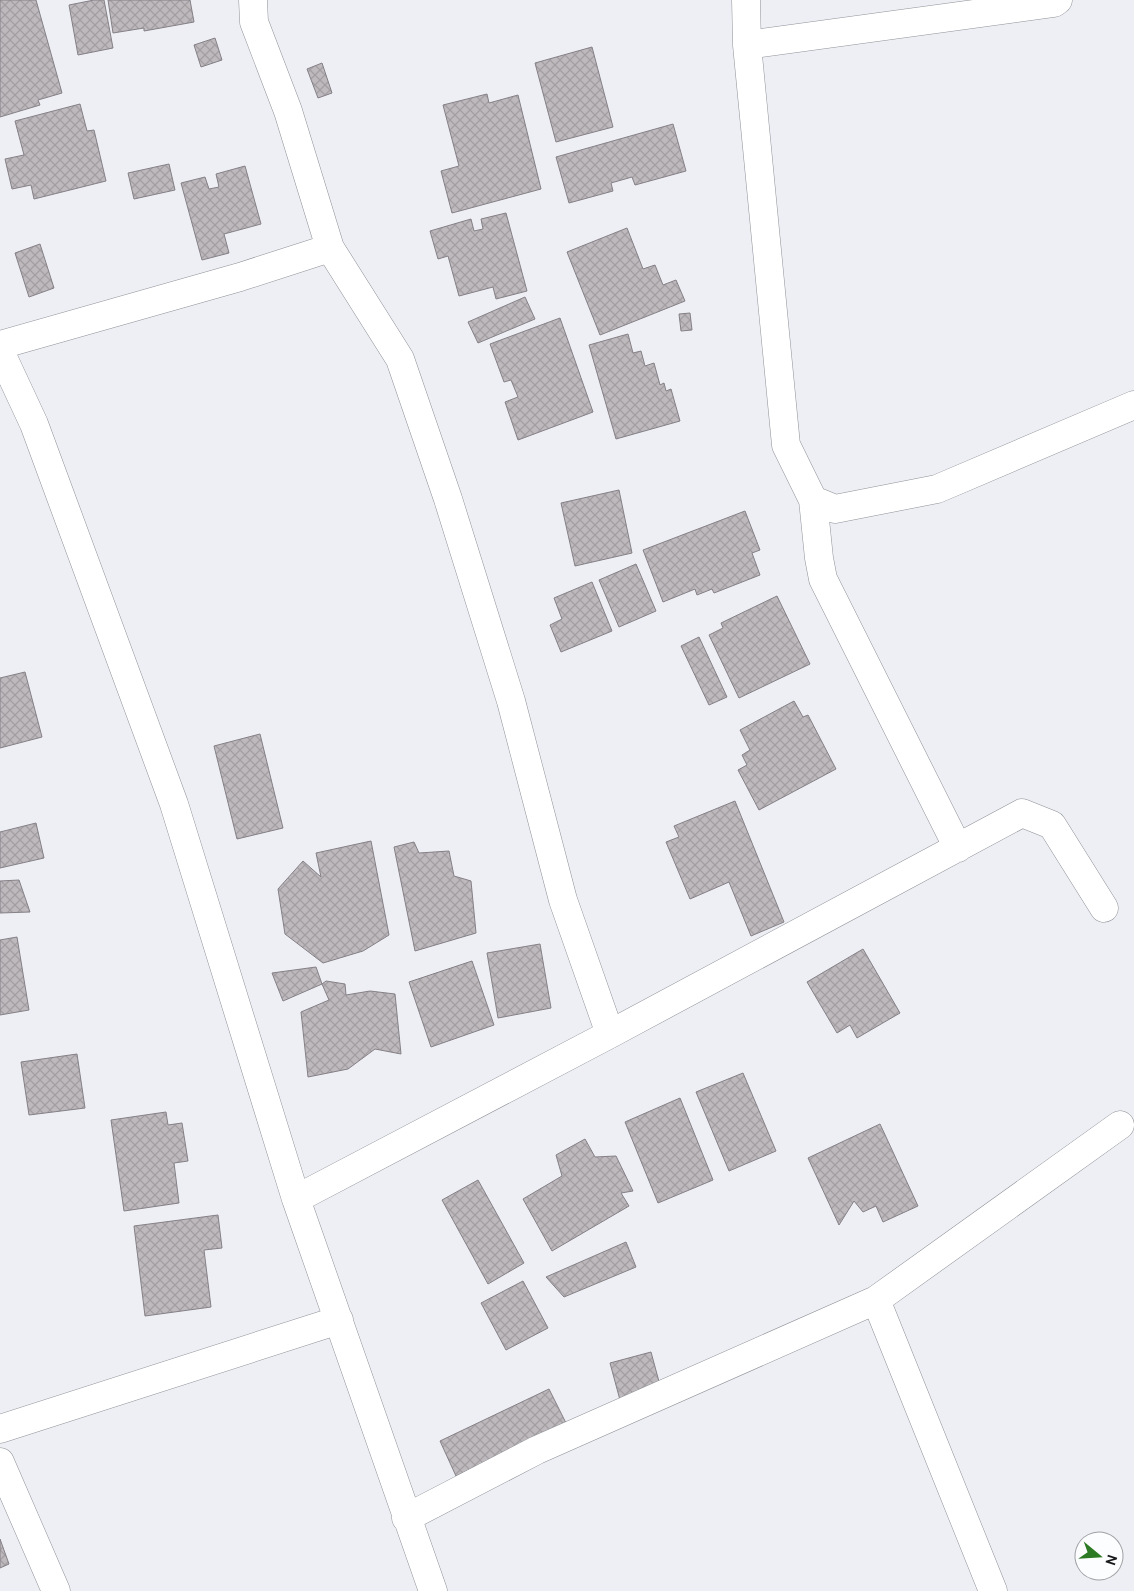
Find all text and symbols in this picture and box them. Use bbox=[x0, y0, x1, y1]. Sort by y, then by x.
north arrow bbox=[1074, 1531, 1124, 1581]
text: N bbox=[1101, 1553, 1121, 1568]

